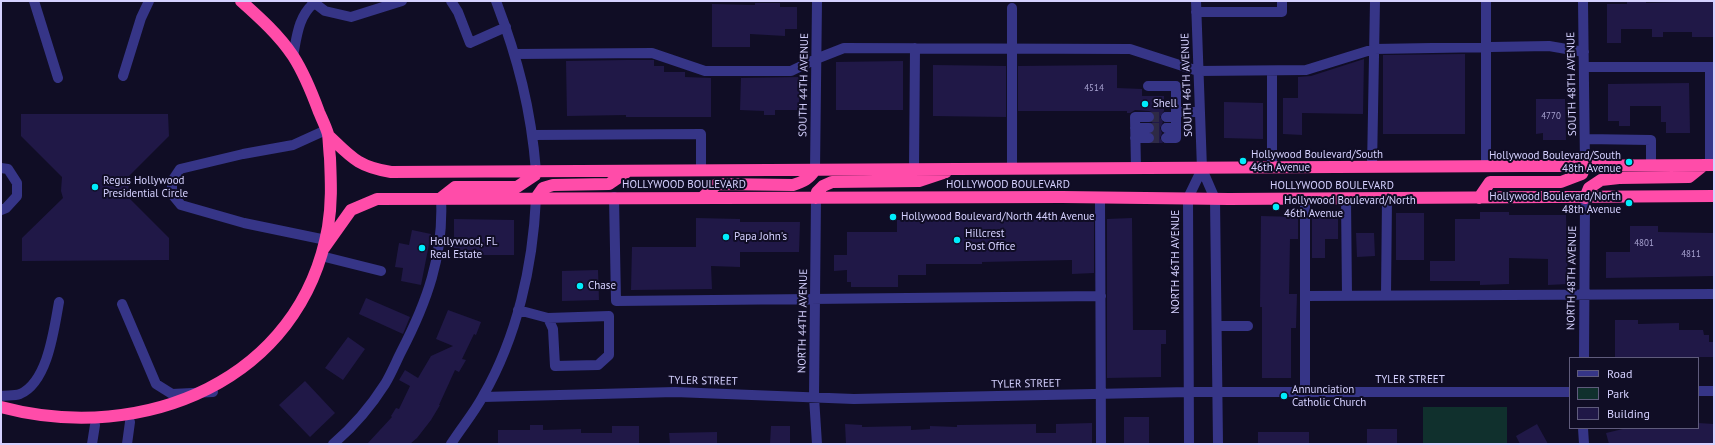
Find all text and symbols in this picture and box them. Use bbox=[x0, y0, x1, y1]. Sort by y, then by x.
street label: SOUTH 48TH AVENUE bbox=[1564, 32, 1580, 136]
street label: SOUTH 44TH AVENUE bbox=[796, 33, 812, 137]
street label: SOUTH 46TH AVENUE bbox=[1179, 33, 1195, 137]
house number: 4514 bbox=[1084, 83, 1104, 93]
place label: Shell bbox=[1153, 97, 1177, 111]
marker: Shell bbox=[1140, 99, 1150, 109]
house number: 4770 bbox=[1541, 111, 1561, 121]
place label: Hollywood Boulevard/South 46th Avenue bbox=[1251, 148, 1383, 174]
place label: Hollywood Boulevard/South 48th Avenue bbox=[1489, 149, 1621, 175]
marker: Hollywood Boulevard/South 46th Avenue bbox=[1238, 156, 1248, 166]
marker: Hollywood Boulevard/South 48th Avenue bbox=[1624, 157, 1634, 167]
place label: Regus Hollywood Presidential Circle bbox=[103, 174, 188, 200]
street label: HOLLYWOOD BOULEVARD bbox=[622, 178, 746, 192]
street label: HOLLYWOOD BOULEVARD bbox=[946, 178, 1070, 192]
street label: HOLLYWOOD BOULEVARD bbox=[1270, 179, 1394, 193]
marker: Regus Hollywood Presidential Circle bbox=[90, 182, 100, 192]
place label: Hollywood Boulevard/North 48th Avenue bbox=[1489, 190, 1621, 216]
place label: Hollywood Boulevard/North 46th Avenue bbox=[1284, 194, 1416, 220]
marker: Hollywood Boulevard/North 48th Avenue bbox=[1624, 198, 1634, 208]
marker: Hollywood Boulevard/North 46th Avenue bbox=[1271, 202, 1281, 212]
place label: Hollywood Boulevard/North 44th Avenue bbox=[901, 210, 1095, 224]
street label: NORTH 46TH AVENUE bbox=[1169, 210, 1183, 314]
marker: Hollywood Boulevard/North 44th Avenue bbox=[888, 212, 898, 222]
street label: NORTH 48TH AVENUE bbox=[1564, 226, 1580, 330]
place label: Hillcrest Post Office bbox=[965, 227, 1015, 253]
place label: Papa John's bbox=[734, 230, 787, 244]
marker: Papa John's bbox=[721, 232, 731, 242]
place label: Hollywood, FL Real Estate bbox=[430, 235, 497, 261]
marker: Hillcrest Post Office bbox=[952, 235, 962, 245]
house number: 4801 bbox=[1634, 238, 1654, 248]
marker: Hollywood, FL Real Estate bbox=[417, 243, 427, 253]
house number: 4811 bbox=[1681, 249, 1701, 259]
street label: NORTH 44TH AVENUE bbox=[795, 269, 811, 373]
place label: Chase bbox=[588, 279, 616, 293]
marker: Chase bbox=[575, 281, 585, 291]
legend bbox=[1569, 357, 1699, 429]
text: Road bbox=[1607, 366, 1632, 381]
street label: TYLER STREET bbox=[1375, 373, 1445, 387]
street label: TYLER STREET bbox=[668, 374, 738, 388]
street label: TYLER STREET bbox=[991, 377, 1061, 391]
place label: Annunciation Catholic Church bbox=[1292, 383, 1366, 409]
text: Park bbox=[1607, 386, 1629, 401]
marker: Annunciation Catholic Church bbox=[1279, 391, 1289, 401]
text: Building bbox=[1607, 406, 1650, 421]

